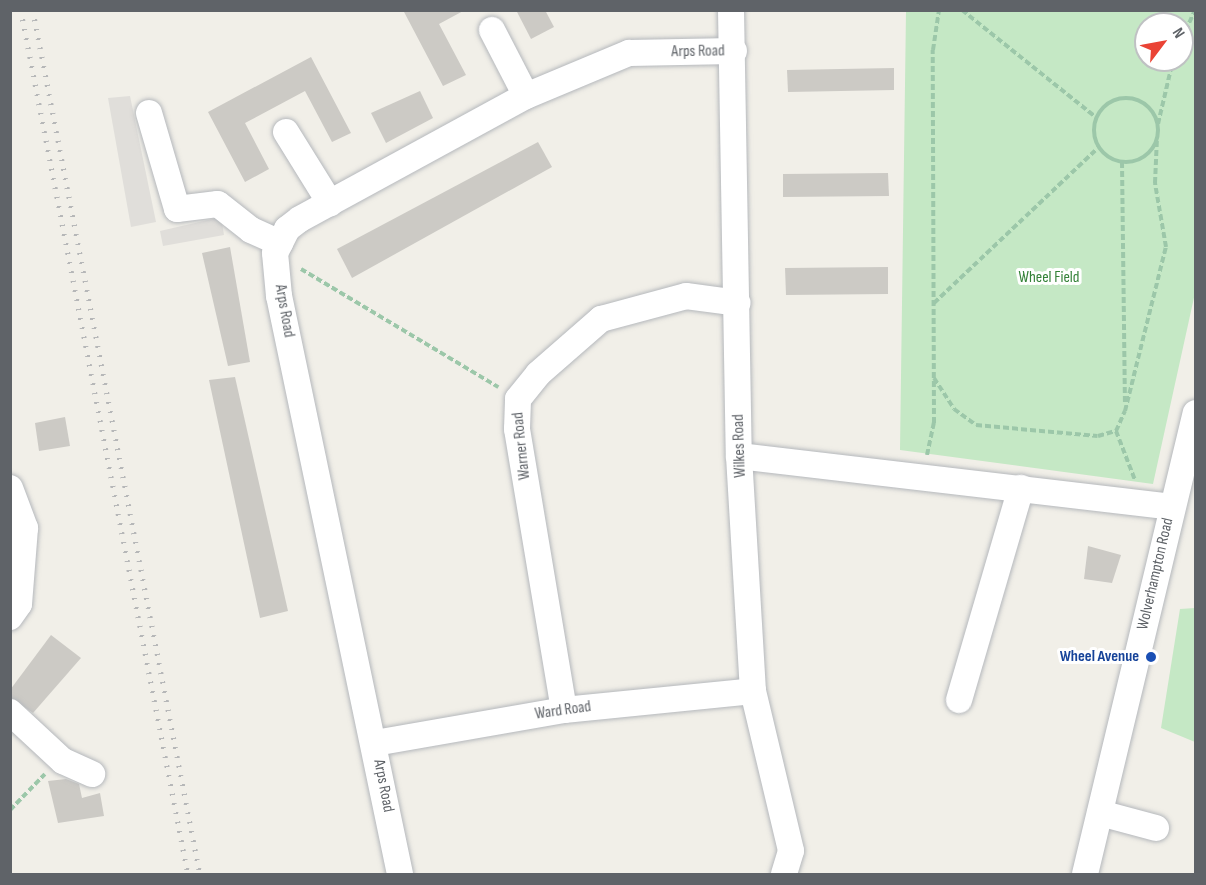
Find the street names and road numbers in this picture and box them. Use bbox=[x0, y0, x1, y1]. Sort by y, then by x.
street label: Arps Road bbox=[671, 42, 725, 62]
street label: Arps Road bbox=[270, 283, 298, 339]
street label: Warner Road bbox=[509, 411, 535, 481]
street label: Wilkes Road bbox=[729, 414, 751, 478]
street label: Wolverhampton Road bbox=[1134, 516, 1178, 632]
street label: Ward Road bbox=[534, 698, 592, 724]
street label: Arps Road bbox=[368, 758, 398, 814]

